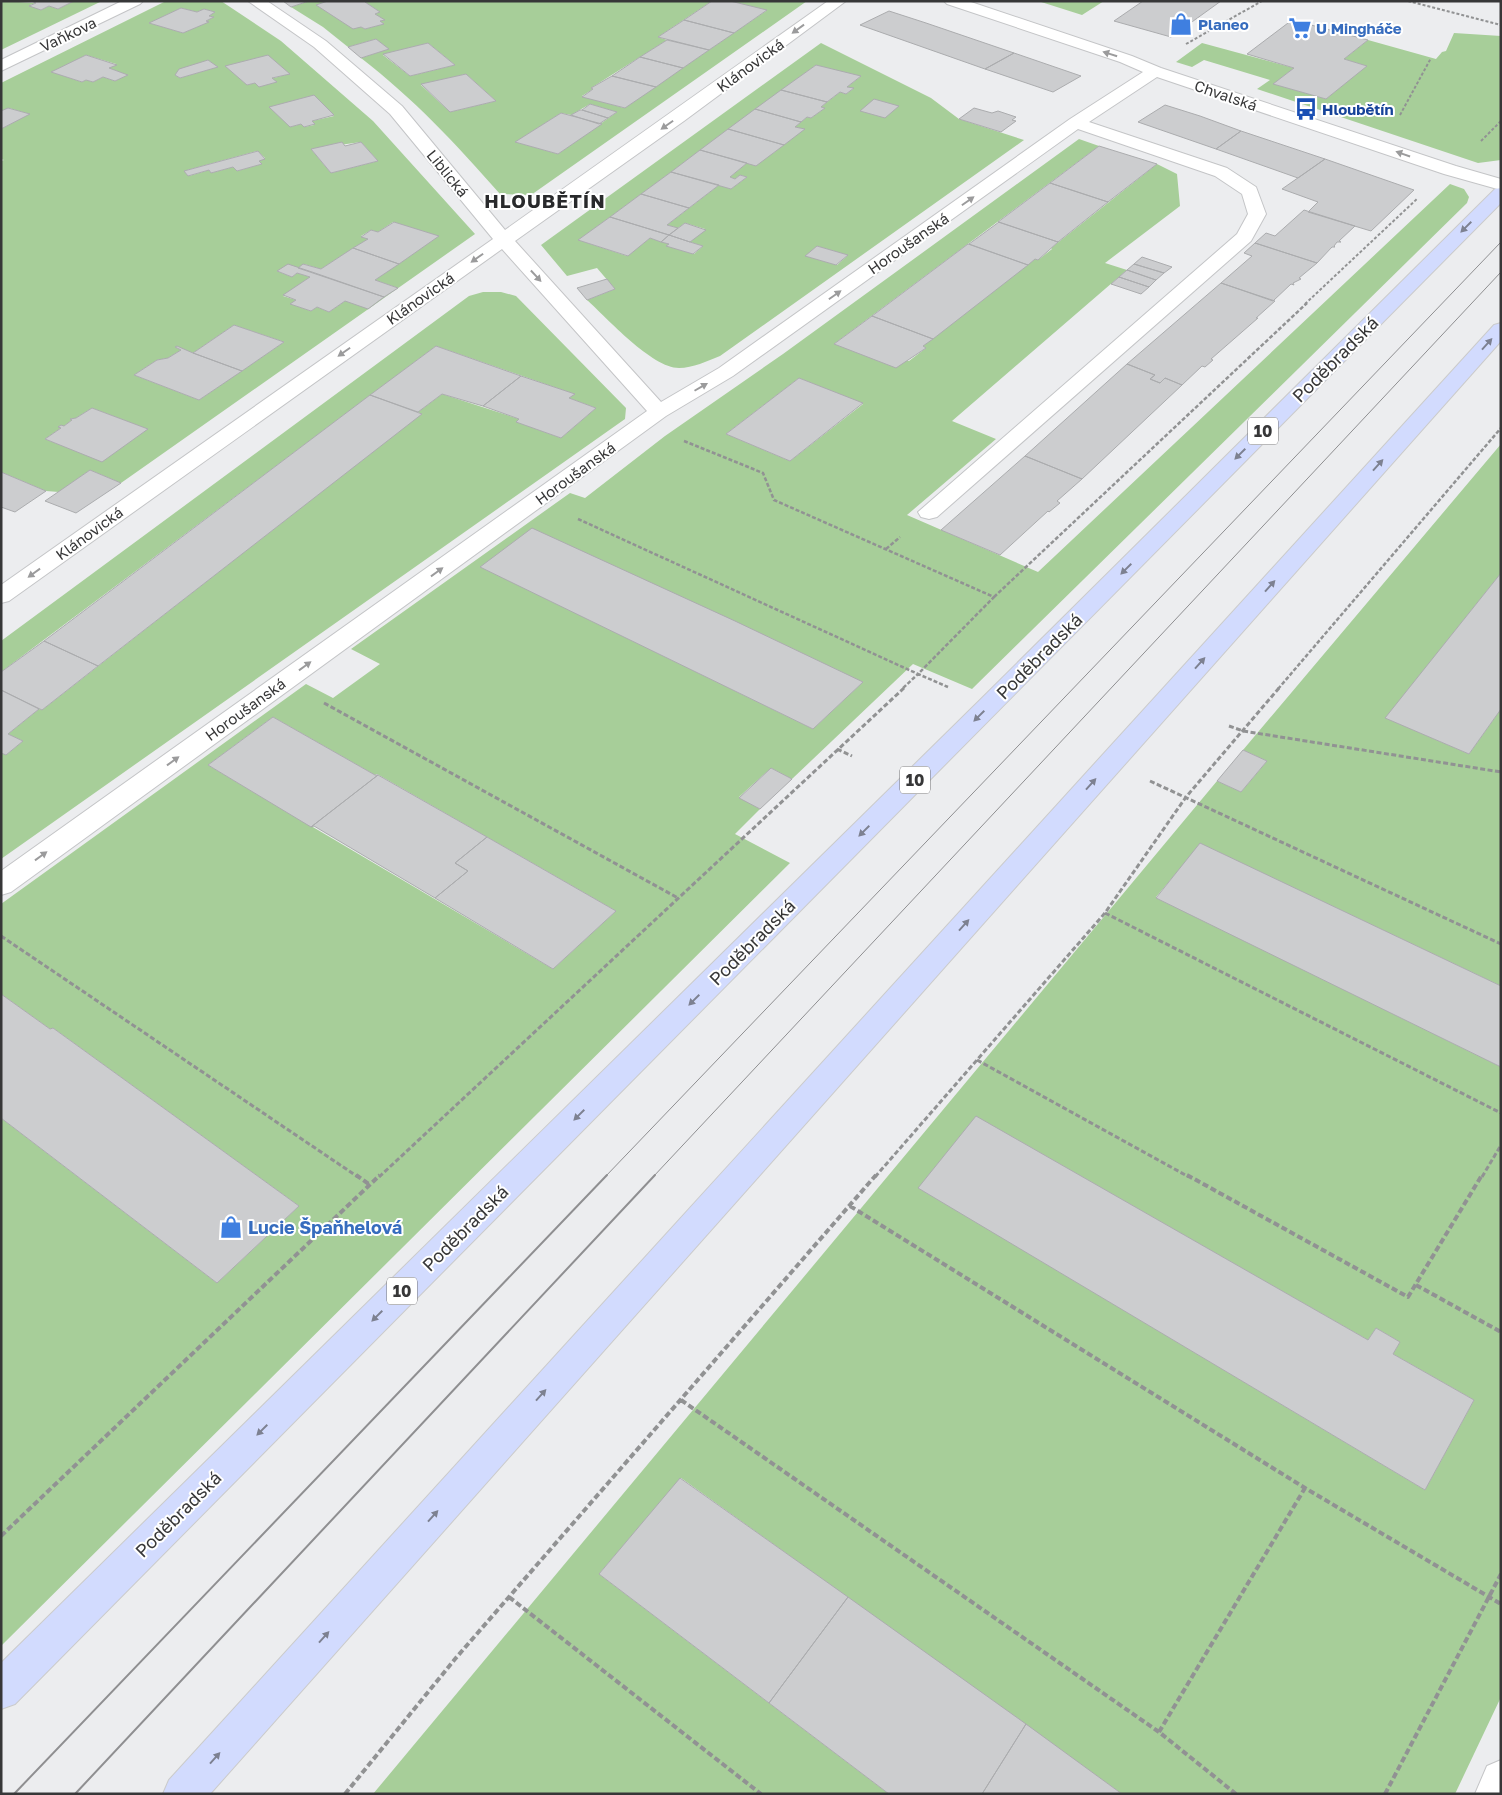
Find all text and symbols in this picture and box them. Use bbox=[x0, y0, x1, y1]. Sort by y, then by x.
shop icon: Planeo bbox=[1168, 11, 1194, 37]
street label: Vaňkova bbox=[37, 13, 99, 55]
place label: Planeo bbox=[1198, 15, 1249, 33]
supermarket icon: U Mingháče bbox=[1287, 15, 1313, 41]
place label: U Mingháče bbox=[1316, 19, 1402, 37]
one-way arrow bbox=[792, 24, 805, 34]
street label: Klánovická bbox=[713, 35, 787, 95]
one-way arrow bbox=[1102, 49, 1117, 57]
street label: Chvalská bbox=[1192, 76, 1260, 114]
bus stop icon: Hloubětín bbox=[1293, 96, 1319, 122]
place label: Hloubětín bbox=[1322, 100, 1393, 118]
one-way arrow bbox=[660, 120, 674, 130]
street label: Liblická bbox=[424, 146, 472, 200]
one-way arrow bbox=[1396, 150, 1411, 158]
district label: HLOUBĚTÍN bbox=[484, 189, 606, 212]
one-way arrow bbox=[961, 196, 974, 206]
street label: Horoušanská bbox=[864, 209, 952, 277]
one-way arrow bbox=[1461, 221, 1473, 233]
one-way arrow bbox=[470, 253, 483, 263]
street label: Klánovická bbox=[383, 268, 457, 328]
one-way arrow bbox=[530, 269, 542, 281]
one-way arrow bbox=[828, 290, 842, 300]
street label: Poděbradská bbox=[1287, 311, 1383, 407]
one-way arrow bbox=[1481, 339, 1493, 351]
one-way arrow bbox=[337, 347, 351, 357]
one-way arrow bbox=[694, 383, 709, 391]
road number: 10 bbox=[1248, 418, 1278, 444]
street label: Horoušanská bbox=[531, 438, 619, 508]
one-way arrow bbox=[1235, 448, 1247, 460]
one-way arrow bbox=[1372, 460, 1384, 472]
street label: Klánovická bbox=[52, 503, 126, 563]
one-way arrow bbox=[1120, 563, 1132, 575]
one-way arrow bbox=[28, 567, 41, 578]
one-way arrow bbox=[430, 567, 443, 577]
one-way arrow bbox=[1264, 579, 1275, 592]
street label: Poděbradská bbox=[991, 608, 1087, 704]
one-way arrow bbox=[1194, 657, 1206, 669]
one-way arrow bbox=[298, 661, 311, 671]
street label: Horoušanská bbox=[201, 674, 289, 744]
one-way arrow bbox=[974, 710, 986, 722]
one-way arrow bbox=[166, 756, 179, 766]
road number: 10 bbox=[900, 766, 930, 794]
one-way arrow bbox=[1085, 778, 1097, 790]
one-way arrow bbox=[858, 825, 870, 837]
one-way arrow bbox=[34, 851, 48, 861]
street label: Poděbradská bbox=[704, 894, 800, 990]
one-way arrow bbox=[958, 919, 970, 931]
one-way arrow bbox=[689, 994, 701, 1006]
one-way arrow bbox=[573, 1108, 585, 1120]
street label: Poděbradská bbox=[417, 1180, 513, 1276]
shop icon: Lucie Špaňhelová bbox=[218, 1214, 244, 1240]
place label: Lucie Špaňhelová bbox=[248, 1216, 402, 1238]
road number: 10 bbox=[387, 1278, 417, 1304]
one-way arrow bbox=[371, 1310, 383, 1322]
one-way arrow bbox=[536, 1389, 547, 1402]
one-way arrow bbox=[256, 1424, 268, 1436]
street label: Poděbradská bbox=[130, 1466, 226, 1562]
one-way arrow bbox=[427, 1510, 439, 1522]
one-way arrow bbox=[318, 1631, 330, 1643]
one-way arrow bbox=[210, 1751, 221, 1764]

